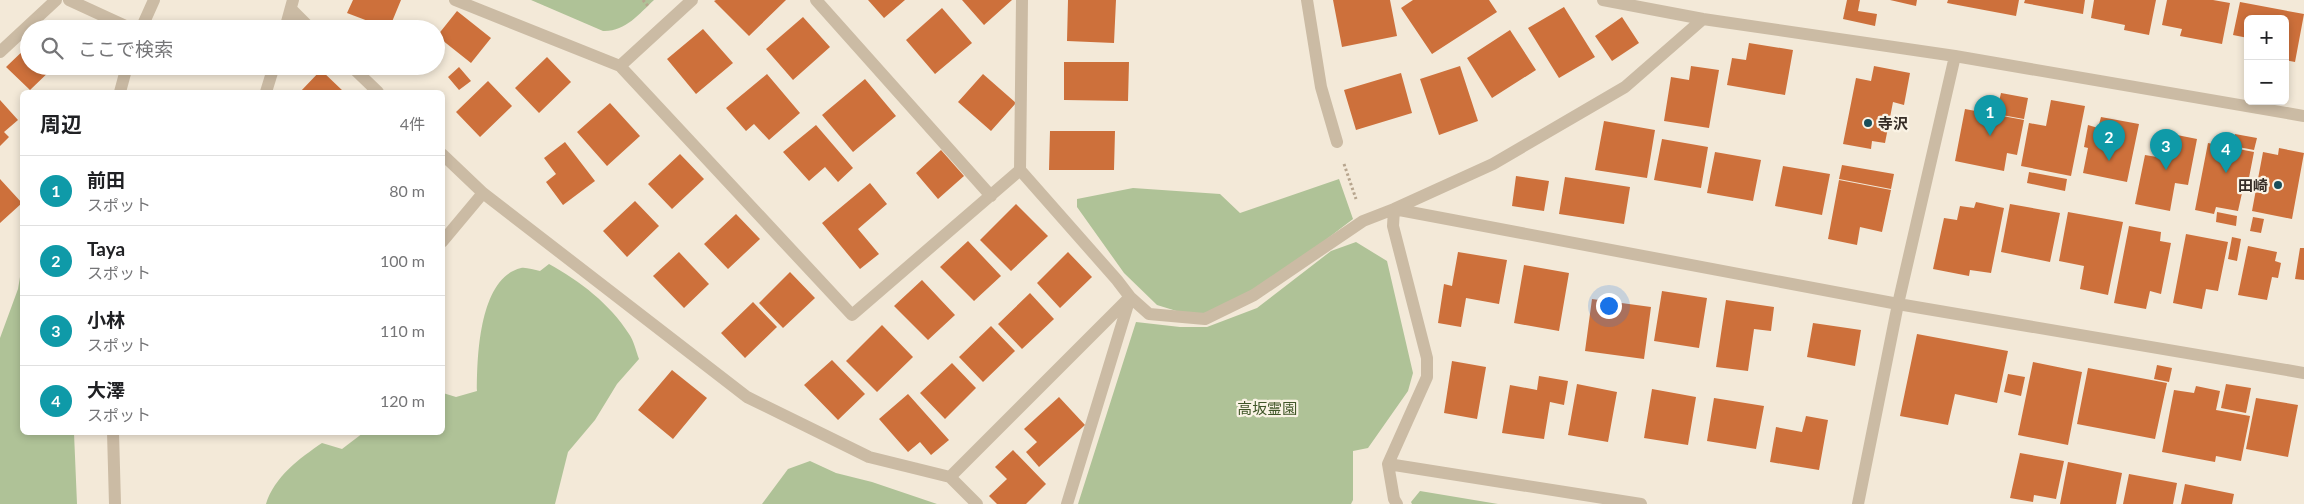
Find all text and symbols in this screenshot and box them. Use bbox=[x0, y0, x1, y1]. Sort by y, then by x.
map controls bbox=[2244, 15, 2289, 105]
button: + bbox=[2244, 15, 2289, 60]
search box bbox=[20, 20, 445, 75]
icon: search bbox=[38, 34, 66, 62]
text: ここで検索 bbox=[78, 37, 173, 60]
button: − bbox=[2244, 60, 2289, 105]
pin: 1 bbox=[1974, 95, 2006, 136]
text: 周辺 bbox=[40, 111, 82, 136]
text: 4件 bbox=[400, 114, 425, 133]
place label: 寺沢 bbox=[1878, 114, 1908, 132]
marker: 寺沢 bbox=[1862, 117, 1874, 129]
pin: 2 bbox=[2093, 120, 2125, 161]
pin: 3 bbox=[2150, 129, 2182, 170]
pin: 4 bbox=[2210, 132, 2242, 173]
text: 前田 bbox=[87, 168, 125, 191]
place label: 田崎 bbox=[2238, 176, 2268, 194]
marker: 田崎 bbox=[2272, 179, 2284, 191]
text: 1 bbox=[51, 181, 61, 200]
text: 80 m bbox=[389, 181, 425, 200]
text: スポット bbox=[87, 195, 151, 214]
text: Taya bbox=[87, 237, 125, 260]
text: 2 bbox=[51, 251, 61, 270]
text: 100 m bbox=[380, 251, 425, 270]
text: スポット bbox=[87, 263, 151, 282]
your location bbox=[1596, 293, 1622, 319]
text: 小林 bbox=[87, 308, 125, 331]
text: 3 bbox=[51, 321, 61, 340]
text: 110 m bbox=[380, 321, 425, 340]
text: スポット bbox=[87, 335, 151, 354]
text: 大澤 bbox=[87, 378, 125, 401]
text: 4 bbox=[51, 391, 61, 410]
text: 120 m bbox=[380, 391, 425, 410]
park label: 高坂霊園 bbox=[1237, 399, 1297, 417]
text: スポット bbox=[87, 405, 151, 424]

